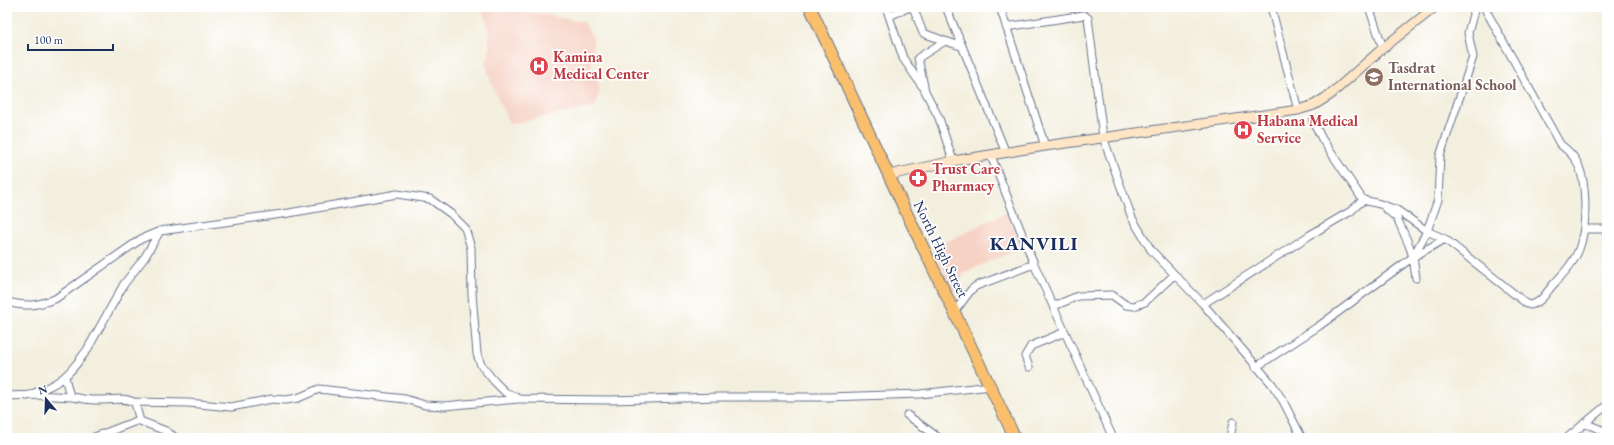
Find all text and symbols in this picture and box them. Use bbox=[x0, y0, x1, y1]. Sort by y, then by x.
scale bar bbox=[28, 26, 113, 52]
text: 100 m bbox=[34, 32, 64, 48]
place label: Kamina Medical Center bbox=[553, 47, 650, 83]
hospital icon: Kamina Medical Center bbox=[528, 55, 550, 77]
place label: Tasdrat International School bbox=[1388, 58, 1517, 94]
school or university icon: Tasdrat International School bbox=[1363, 66, 1385, 88]
place label: Habana Medical Service bbox=[1257, 111, 1359, 147]
hospital icon: Habana Medical Service bbox=[1232, 119, 1254, 141]
place label: Trust Care Pharmacy bbox=[932, 159, 1000, 195]
pharmacy icon: Trust Care Pharmacy bbox=[907, 167, 929, 189]
street label: North High Street bbox=[910, 197, 973, 301]
district label: KANVILI bbox=[990, 231, 1078, 256]
north arrow bbox=[26, 379, 66, 419]
text: N bbox=[36, 381, 49, 398]

